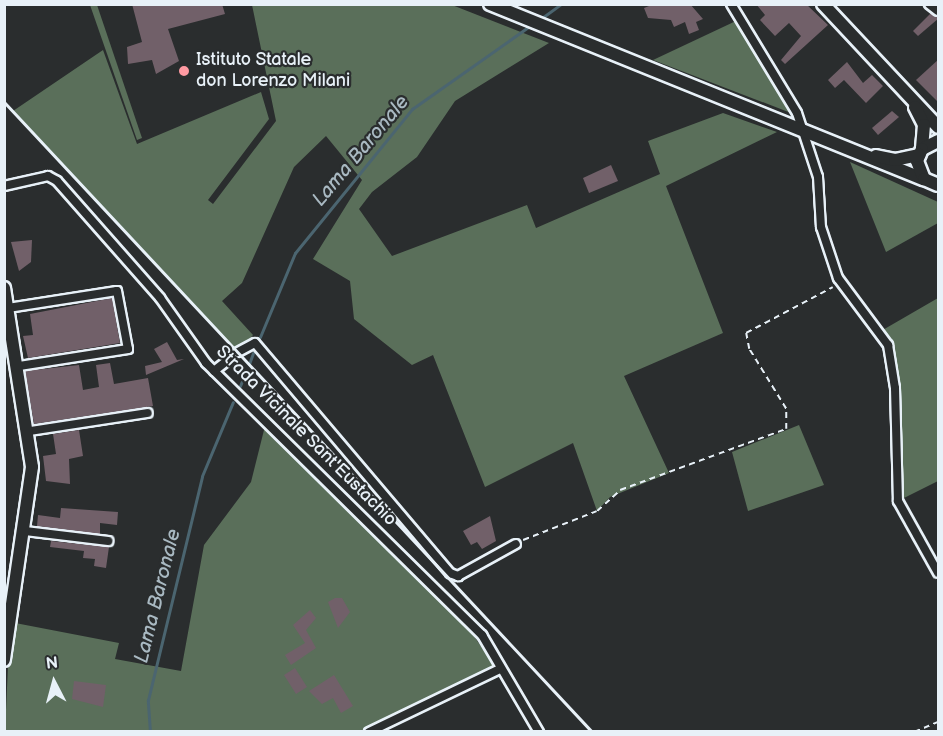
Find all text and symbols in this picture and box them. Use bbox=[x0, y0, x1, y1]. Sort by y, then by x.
place label: Istituto Statale don Lorenzo Milani bbox=[196, 50, 350, 92]
marker: Istituto Statale don Lorenzo Milani bbox=[177, 64, 191, 78]
water label: Lama Baronale bbox=[308, 91, 414, 211]
street label: Strada Vicinale Sant'Eustachio bbox=[211, 341, 401, 531]
water label: Lama Baronale bbox=[130, 526, 186, 666]
north arrow bbox=[24, 652, 84, 712]
text: N bbox=[45, 654, 59, 674]

